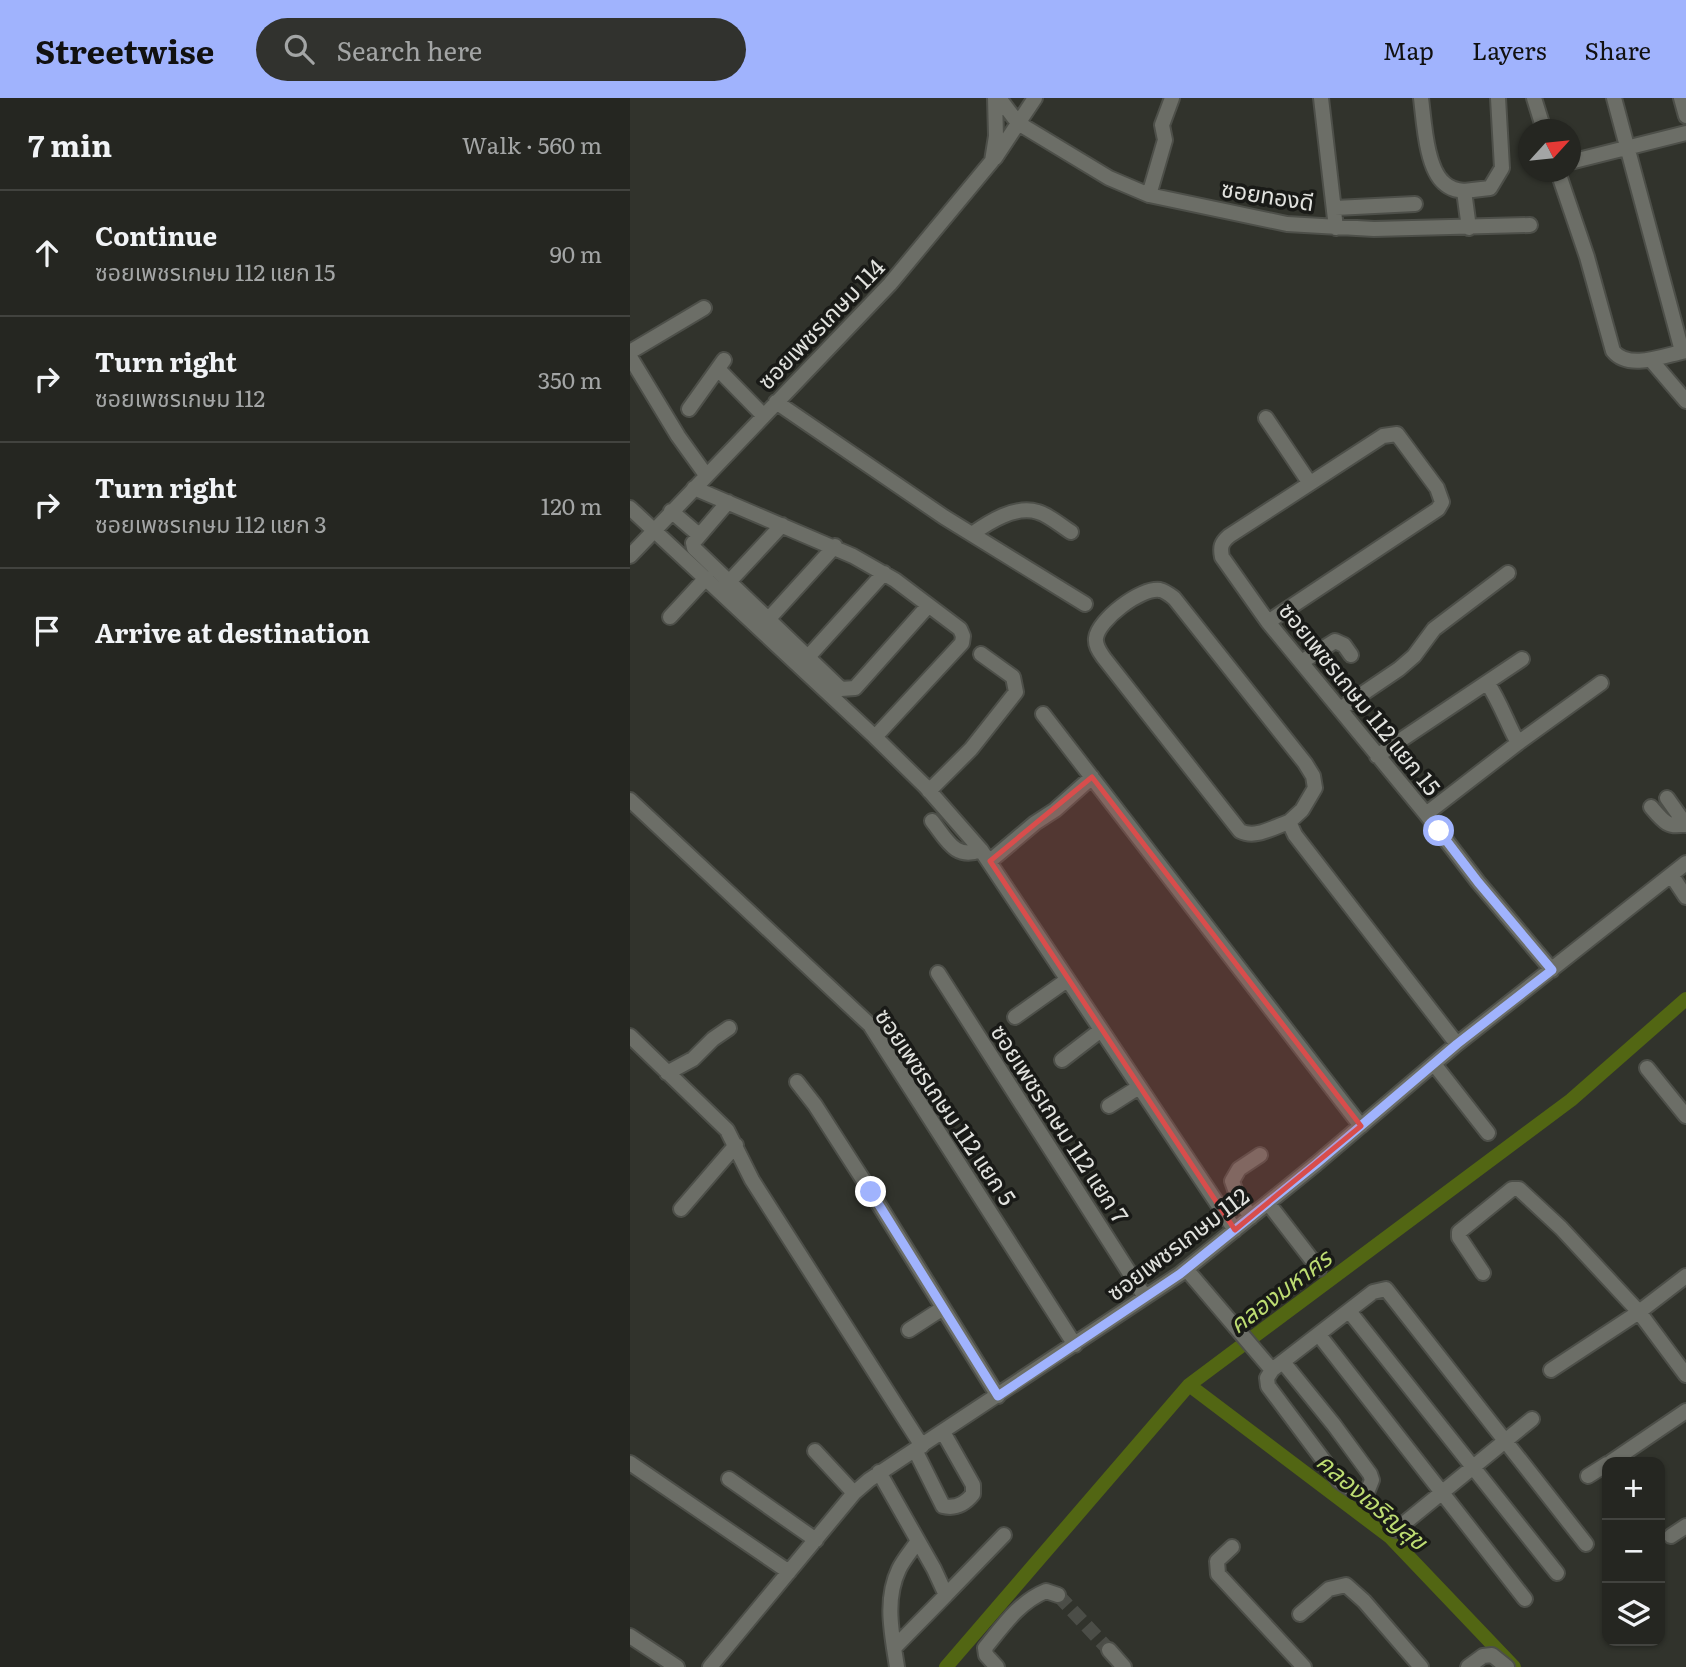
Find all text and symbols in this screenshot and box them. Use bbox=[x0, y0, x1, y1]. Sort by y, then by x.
search box bbox=[256, 18, 746, 81]
text: Streetwise bbox=[35, 25, 214, 74]
icon: search bbox=[280, 30, 318, 68]
text: Search here bbox=[336, 30, 482, 69]
text: Map bbox=[1383, 32, 1434, 67]
text: Layers bbox=[1472, 32, 1546, 67]
text: Share bbox=[1584, 32, 1651, 67]
north arrow bbox=[1518, 119, 1581, 182]
text: 7 min bbox=[28, 122, 112, 166]
text: Walk · 560 m bbox=[462, 127, 602, 161]
street label: ซอยทองดี bbox=[1219, 170, 1317, 218]
text: Continue bbox=[95, 215, 217, 254]
icon: ahead bbox=[28, 234, 66, 272]
text: 90 m bbox=[550, 236, 602, 270]
street label: ซอยเพชรเกษม 114 bbox=[749, 250, 892, 396]
text: ซอยเพชรเกษม 112 แยก 15 bbox=[95, 254, 335, 288]
text: Turn right bbox=[95, 341, 237, 380]
icon: right bbox=[28, 360, 66, 398]
text: 350 m bbox=[538, 362, 602, 396]
text: ซอยเพชรเกษม 112 bbox=[95, 380, 265, 414]
text: Turn right bbox=[95, 467, 237, 506]
icon: right bbox=[28, 486, 66, 524]
text: 120 m bbox=[541, 488, 602, 522]
text: ซอยเพชรเกษม 112 แยก 3 bbox=[95, 506, 327, 540]
street label: ซอยเพชรเกษม 112 แยก 15 bbox=[1272, 594, 1450, 802]
icon: arrive bbox=[28, 612, 66, 650]
text: Arrive at destination bbox=[95, 612, 370, 651]
route start bbox=[1423, 815, 1454, 846]
street label: ซอยเพชรเกษม 112 แยก 5 bbox=[868, 1001, 1026, 1211]
street label: ซอยเพชรเกษม 112 แยก 7 bbox=[984, 1017, 1138, 1229]
route end bbox=[855, 1176, 886, 1207]
street label: ซอยเพชรเกษม 112 bbox=[1099, 1178, 1255, 1308]
water label: คลองมหาศร bbox=[1220, 1238, 1339, 1340]
water label: คลองเจริญสุข bbox=[1310, 1443, 1437, 1558]
map controls bbox=[1602, 1457, 1665, 1646]
button: + bbox=[1602, 1457, 1665, 1520]
button: − bbox=[1602, 1520, 1665, 1583]
button: layers bbox=[1602, 1583, 1665, 1646]

